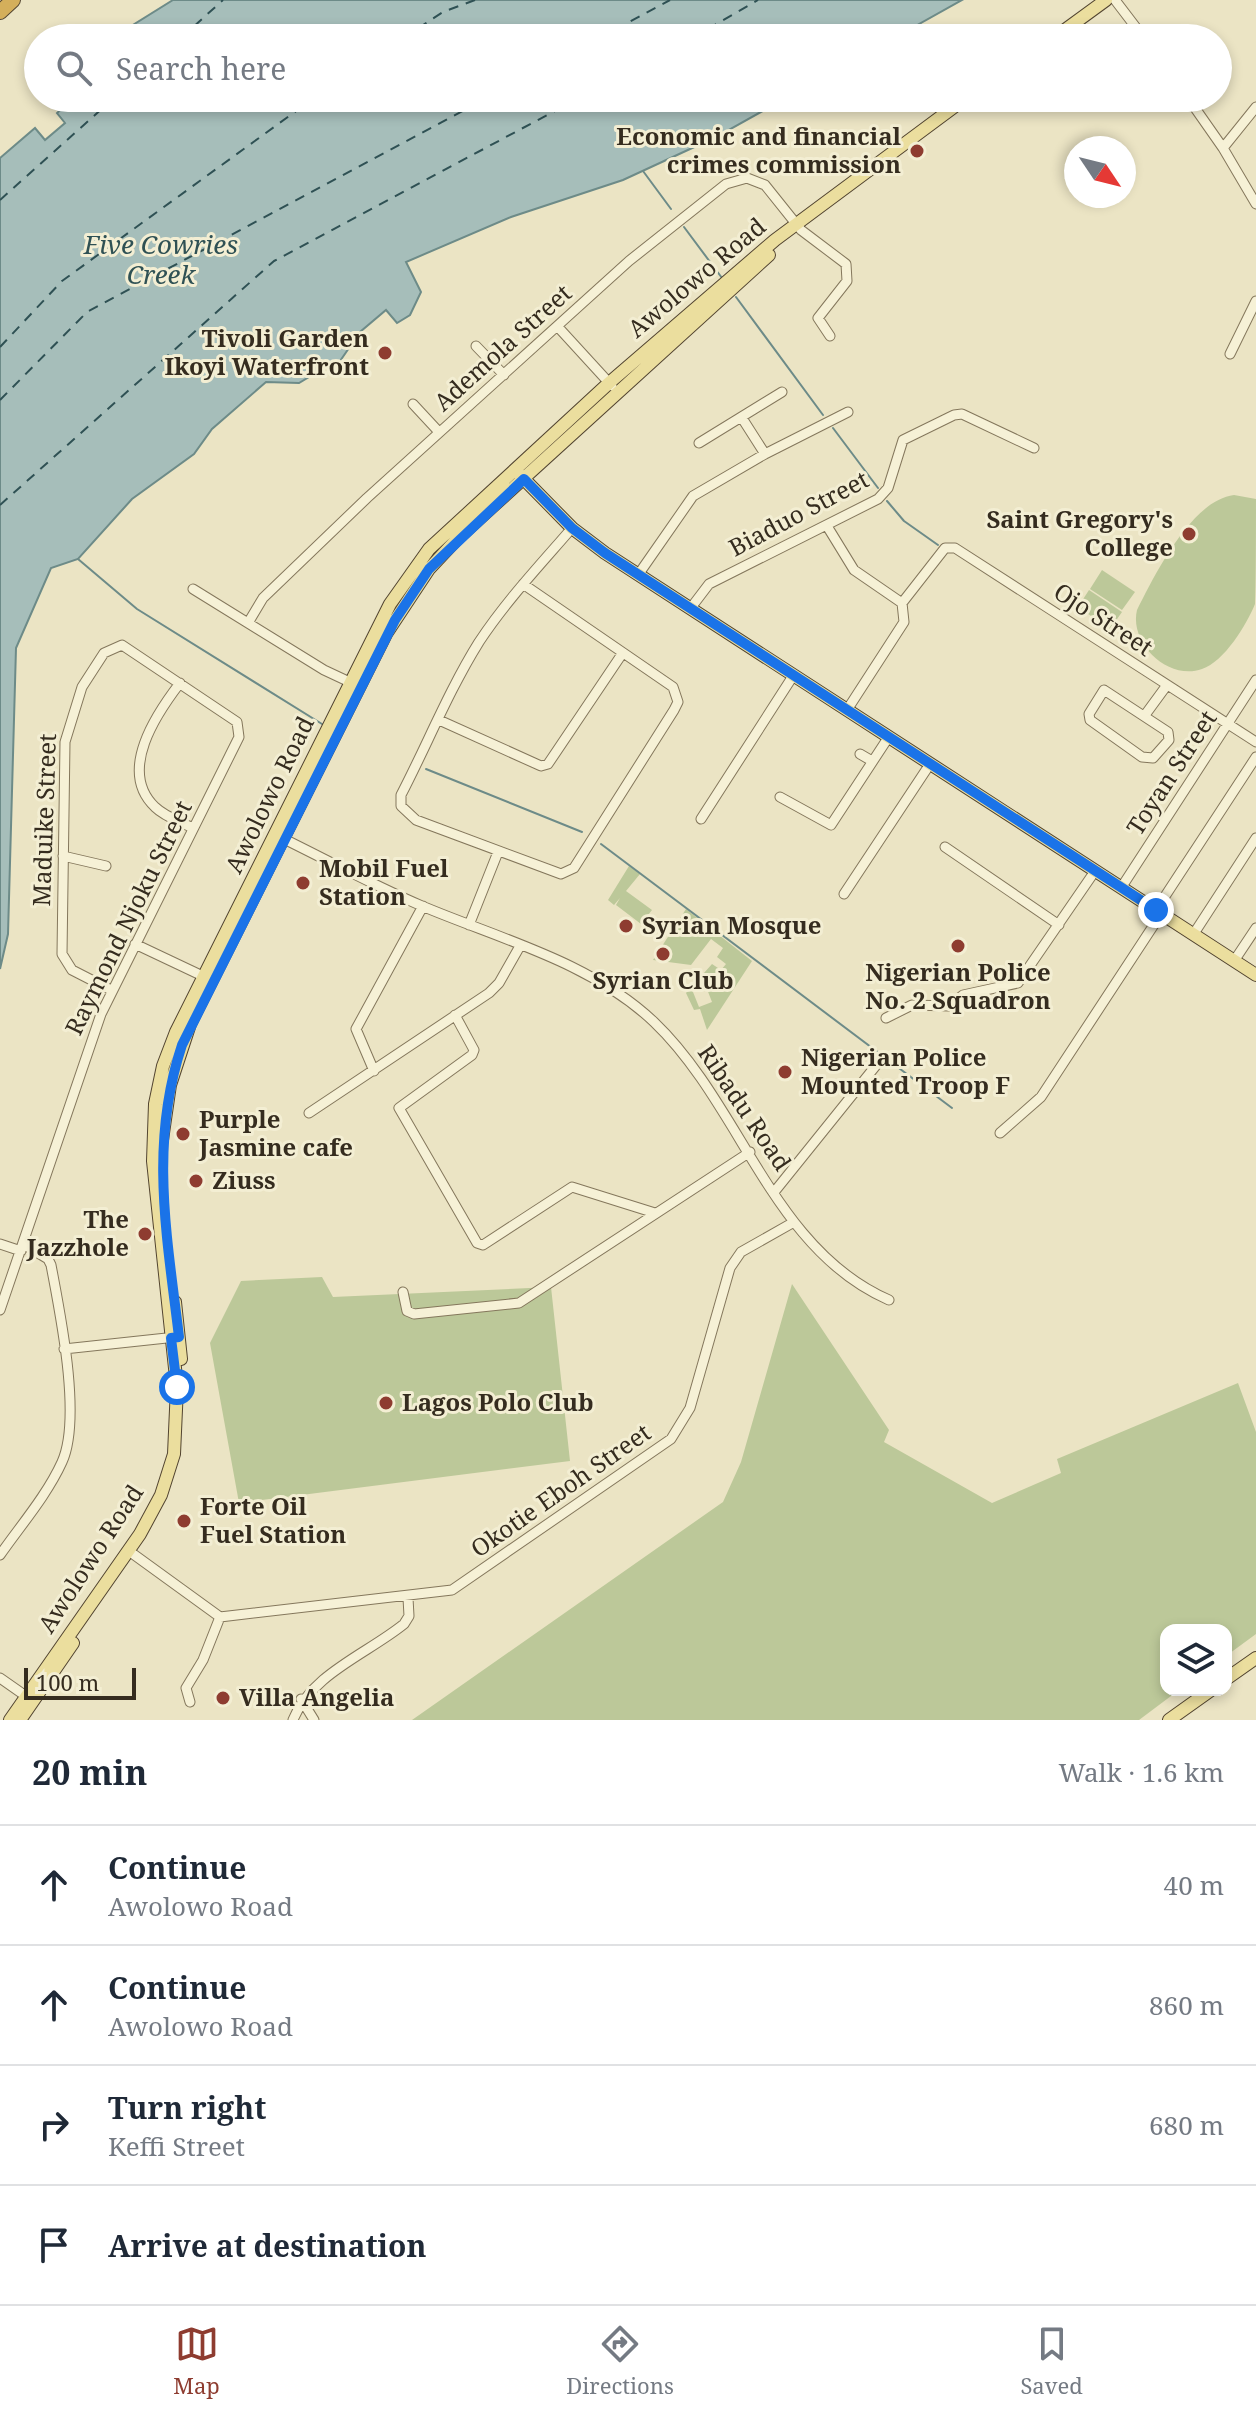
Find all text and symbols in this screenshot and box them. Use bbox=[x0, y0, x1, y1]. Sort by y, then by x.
search box bbox=[24, 24, 1232, 112]
icon: search bbox=[52, 46, 96, 90]
text: Search here bbox=[116, 48, 286, 89]
place label: Economic and financial crimes commission bbox=[616, 119, 902, 180]
north arrow bbox=[1064, 136, 1136, 208]
marker: Economic and financial crimes commission bbox=[908, 142, 926, 160]
street label: Awolowo Road bbox=[620, 209, 772, 344]
water label: Five Cowries Creek bbox=[83, 226, 238, 292]
street label: Ademola Street bbox=[426, 276, 578, 418]
place label: Tivoli Garden Ikoyi Waterfront bbox=[164, 321, 369, 382]
marker: Tivoli Garden Ikoyi Waterfront bbox=[376, 344, 394, 362]
street label: Biaduo Street bbox=[723, 462, 874, 563]
place label: Saint Gregory's College bbox=[986, 502, 1173, 563]
marker: Saint Gregory's College bbox=[1180, 525, 1198, 543]
street label: Ojo Street bbox=[1048, 574, 1160, 663]
street label: Toyan Street bbox=[1118, 703, 1223, 841]
street label: Awolowo Road bbox=[216, 710, 321, 878]
street label: Maduike Street bbox=[24, 733, 63, 907]
street label: Raymond Njoku Street bbox=[56, 795, 199, 1040]
place label: Mobil Fuel Station bbox=[319, 851, 449, 912]
marker: Mobil Fuel Station bbox=[294, 874, 312, 892]
route end bbox=[1138, 892, 1174, 928]
place label: Syrian Mosque bbox=[642, 908, 821, 941]
marker: Syrian Mosque bbox=[617, 917, 635, 935]
marker: Nigerian Police No. 2 Squadron bbox=[949, 937, 967, 955]
marker: Syrian Club bbox=[654, 945, 672, 963]
place label: Nigerian Police No. 2 Squadron bbox=[865, 955, 1051, 1016]
place label: Syrian Club bbox=[592, 963, 734, 996]
street label: Ribadu Road bbox=[691, 1038, 800, 1177]
place label: Nigerian Police Mounted Troop F bbox=[801, 1040, 1010, 1101]
marker: Nigerian Police Mounted Troop F bbox=[776, 1063, 794, 1081]
place label: Purple Jasmine cafe bbox=[198, 1102, 353, 1163]
marker: Purple Jasmine cafe bbox=[174, 1125, 192, 1143]
place label: Ziuss bbox=[212, 1163, 276, 1196]
marker: Ziuss bbox=[187, 1172, 205, 1190]
place label: The Jazzhole bbox=[26, 1202, 129, 1263]
marker: The Jazzhole bbox=[136, 1225, 154, 1243]
route start bbox=[159, 1369, 195, 1405]
place label: Lagos Polo Club bbox=[402, 1385, 594, 1418]
marker: Lagos Polo Club bbox=[377, 1394, 395, 1412]
street label: Okotie Eboh Street bbox=[464, 1415, 657, 1564]
street label: Awolowo Road bbox=[29, 1477, 150, 1639]
place label: Forte Oil Fuel Station bbox=[200, 1489, 346, 1550]
marker: Forte Oil Fuel Station bbox=[175, 1512, 193, 1530]
map controls bbox=[1160, 1624, 1232, 1696]
button: layers bbox=[1160, 1624, 1232, 1696]
scale bar bbox=[24, 1664, 136, 1700]
text: 100 m bbox=[36, 1667, 99, 1697]
place label: Villa Angelia bbox=[239, 1680, 394, 1713]
marker: Villa Angelia bbox=[214, 1689, 232, 1707]
text: 20 min bbox=[32, 1749, 147, 1795]
text: Walk · 1.6 km bbox=[1059, 1754, 1224, 1790]
text: Continue bbox=[108, 1847, 246, 1888]
icon: ahead bbox=[32, 1863, 76, 1907]
text: 40 m bbox=[1164, 1867, 1224, 1903]
text: Awolowo Road bbox=[108, 1888, 293, 1924]
text: Continue bbox=[108, 1967, 246, 2008]
icon: ahead bbox=[32, 1983, 76, 2027]
text: 860 m bbox=[1149, 1987, 1224, 2023]
text: Awolowo Road bbox=[108, 2008, 293, 2044]
text: Turn right bbox=[108, 2087, 266, 2128]
icon: right bbox=[32, 2103, 76, 2147]
text: 680 m bbox=[1149, 2107, 1224, 2143]
text: Keffi Street bbox=[108, 2128, 245, 2164]
icon: arrive bbox=[32, 2223, 76, 2267]
text: Arrive at destination bbox=[108, 2225, 427, 2266]
tab: Map bbox=[173, 2322, 220, 2400]
tab: Directions bbox=[566, 2322, 674, 2400]
tab: Saved bbox=[1020, 2322, 1083, 2400]

